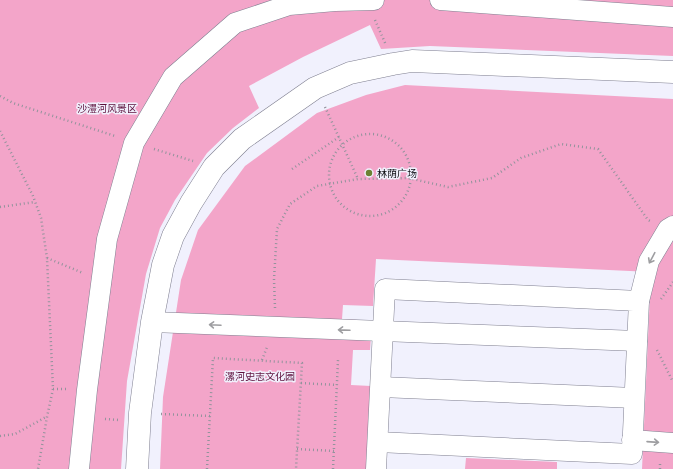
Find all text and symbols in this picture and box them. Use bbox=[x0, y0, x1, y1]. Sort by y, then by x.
park label: 沙澧河风景区 bbox=[77, 102, 137, 115]
place label: 林荫广场 bbox=[377, 167, 417, 180]
marker: 林荫广场 bbox=[364, 168, 374, 178]
one-way arrow bbox=[647, 251, 655, 263]
one-way arrow bbox=[209, 321, 222, 329]
one-way arrow bbox=[338, 326, 351, 334]
park label: 漯河史志文化园 bbox=[225, 370, 295, 383]
one-way arrow bbox=[646, 438, 659, 445]

